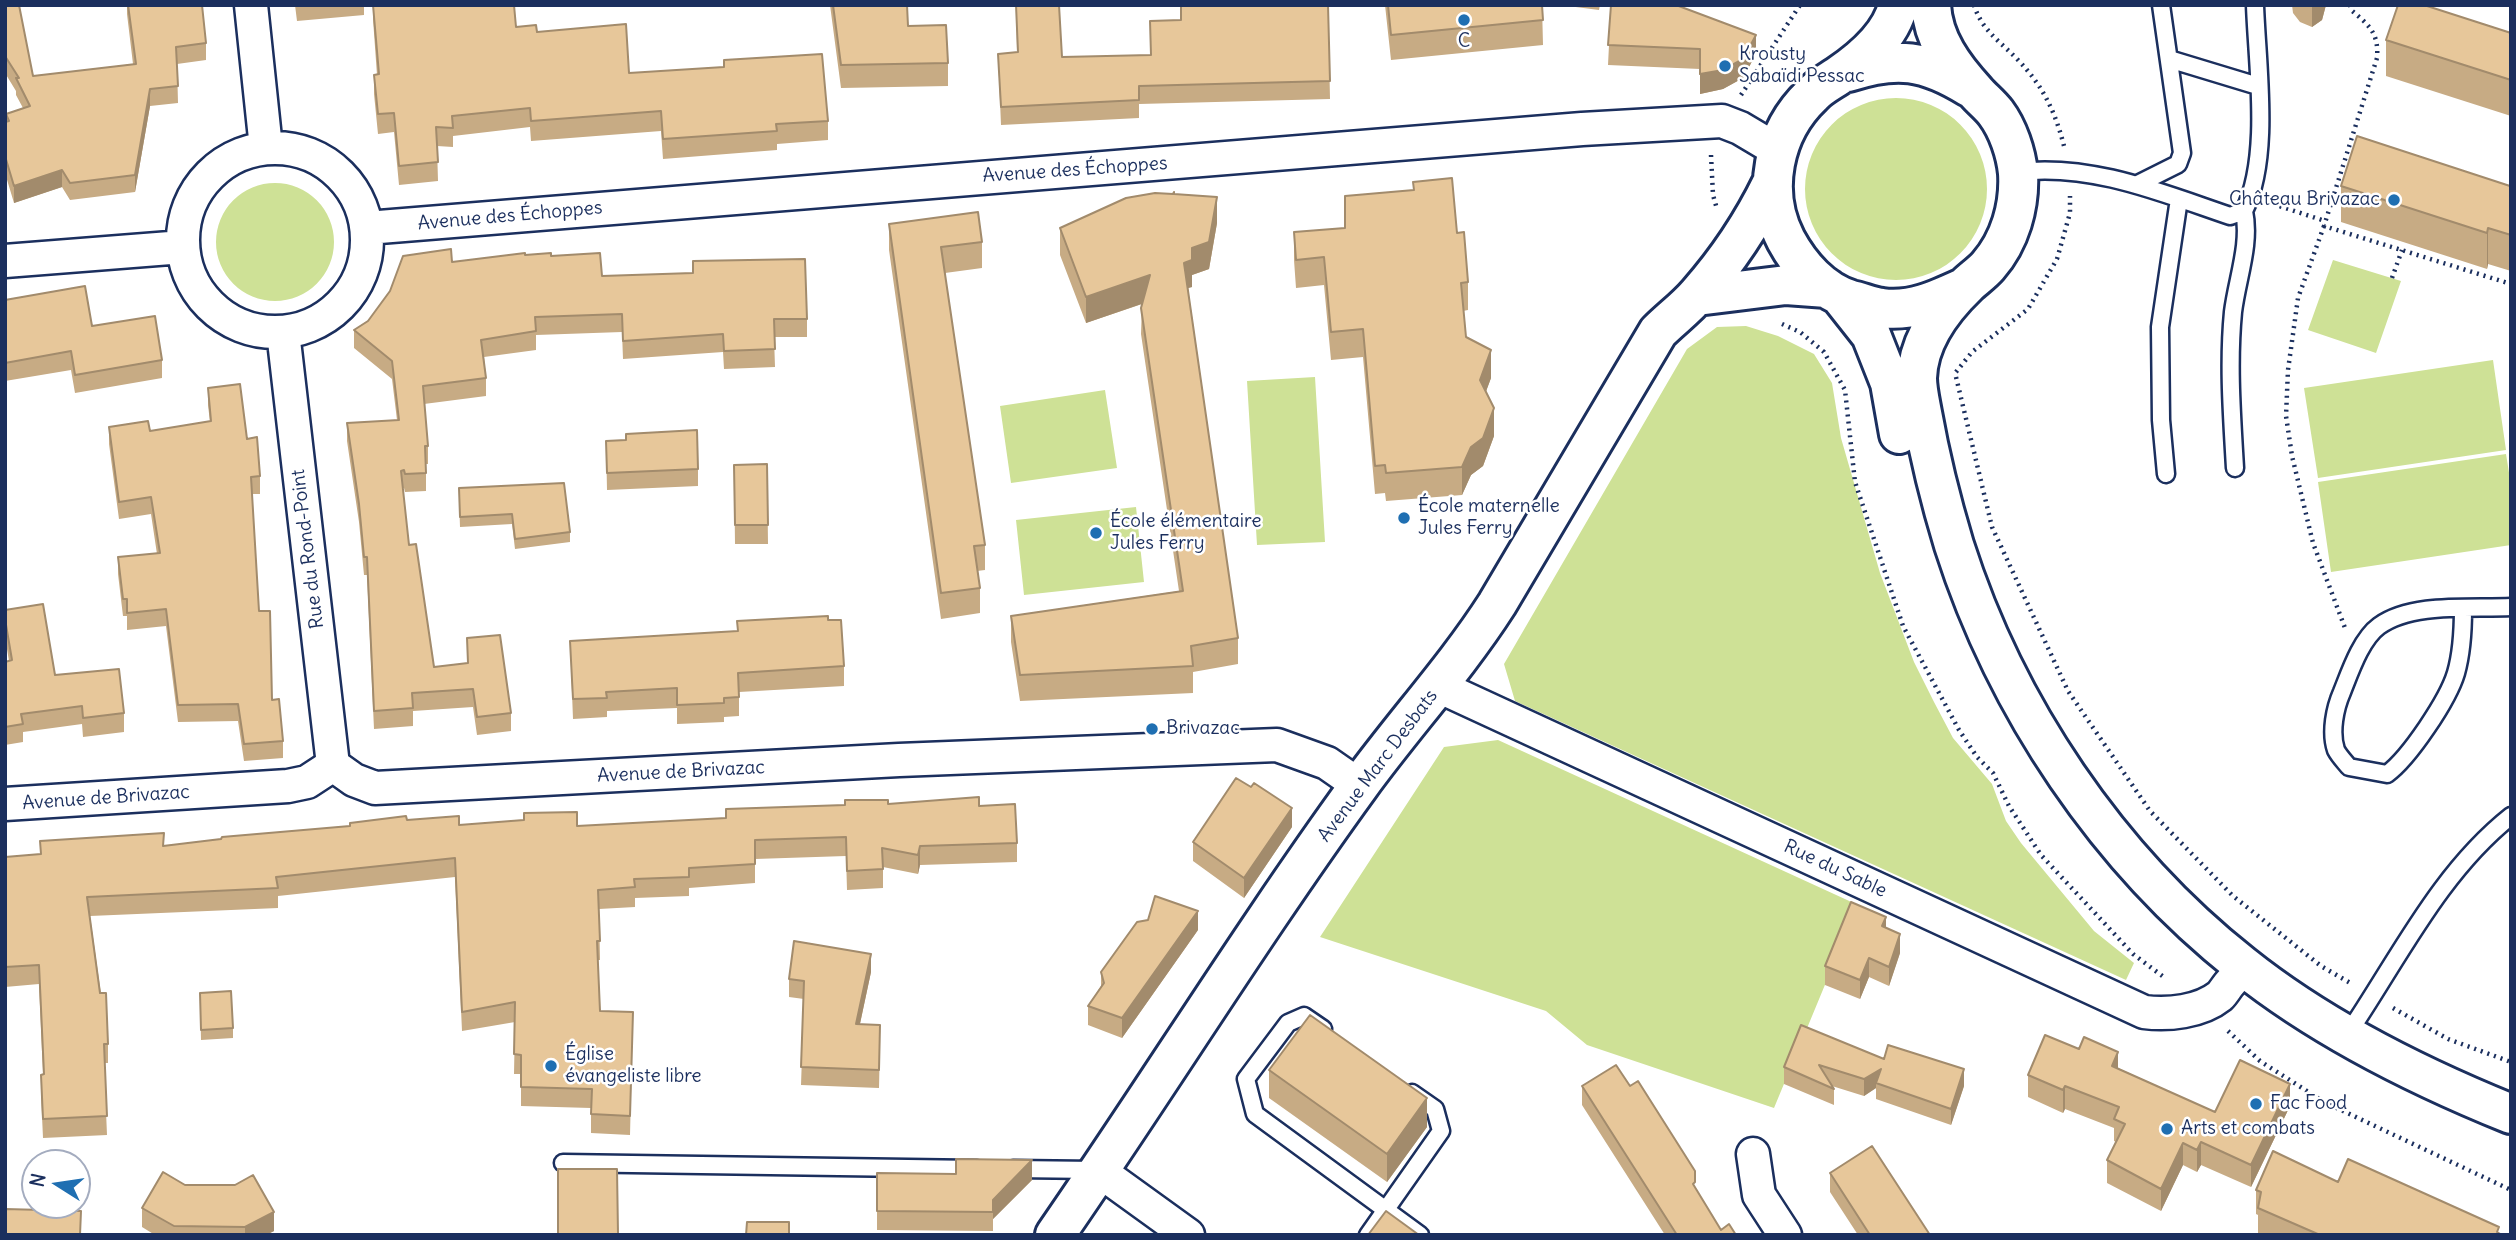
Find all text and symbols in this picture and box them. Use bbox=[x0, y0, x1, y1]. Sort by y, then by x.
marker: C bbox=[1456, 12, 1472, 28]
place label: C bbox=[1458, 31, 1470, 53]
place label: Krousty Sabaïdi Pessac bbox=[1739, 44, 1865, 88]
marker: Krousty Sabaïdi Pessac bbox=[1717, 58, 1733, 74]
street label: Avenue des Échoppes bbox=[982, 152, 1168, 188]
place label: Château Brivazac bbox=[2229, 189, 2380, 211]
marker: Château Brivazac bbox=[2386, 192, 2402, 208]
street label: Avenue des Échoppes bbox=[417, 197, 603, 235]
street label: Rue du Rond-Point bbox=[287, 468, 329, 630]
place label: École maternelle Jules Ferry bbox=[1418, 496, 1560, 540]
marker: École maternelle Jules Ferry bbox=[1396, 510, 1412, 526]
place label: École élémentaire Jules Ferry bbox=[1110, 511, 1261, 555]
marker: École élémentaire Jules Ferry bbox=[1088, 525, 1104, 541]
street label: Avenue Marc Desbats bbox=[1313, 685, 1443, 847]
place label: Brivazac bbox=[1166, 718, 1240, 740]
marker: Brivazac bbox=[1144, 721, 1160, 737]
street label: Avenue de Brivazac bbox=[597, 756, 765, 788]
street label: Avenue de Brivazac bbox=[21, 781, 191, 815]
street label: Rue du Sable bbox=[1780, 835, 1890, 903]
place label: Église évangeliste libre bbox=[565, 1044, 702, 1088]
marker: Église évangeliste libre bbox=[543, 1058, 559, 1074]
place label: Fac Food bbox=[2270, 1093, 2347, 1115]
marker: Fac Food bbox=[2248, 1096, 2264, 1112]
place label: Arts et combats bbox=[2181, 1118, 2315, 1140]
marker: Arts et combats bbox=[2159, 1121, 2175, 1137]
north arrow bbox=[21, 1149, 91, 1219]
text: N bbox=[24, 1171, 51, 1189]

